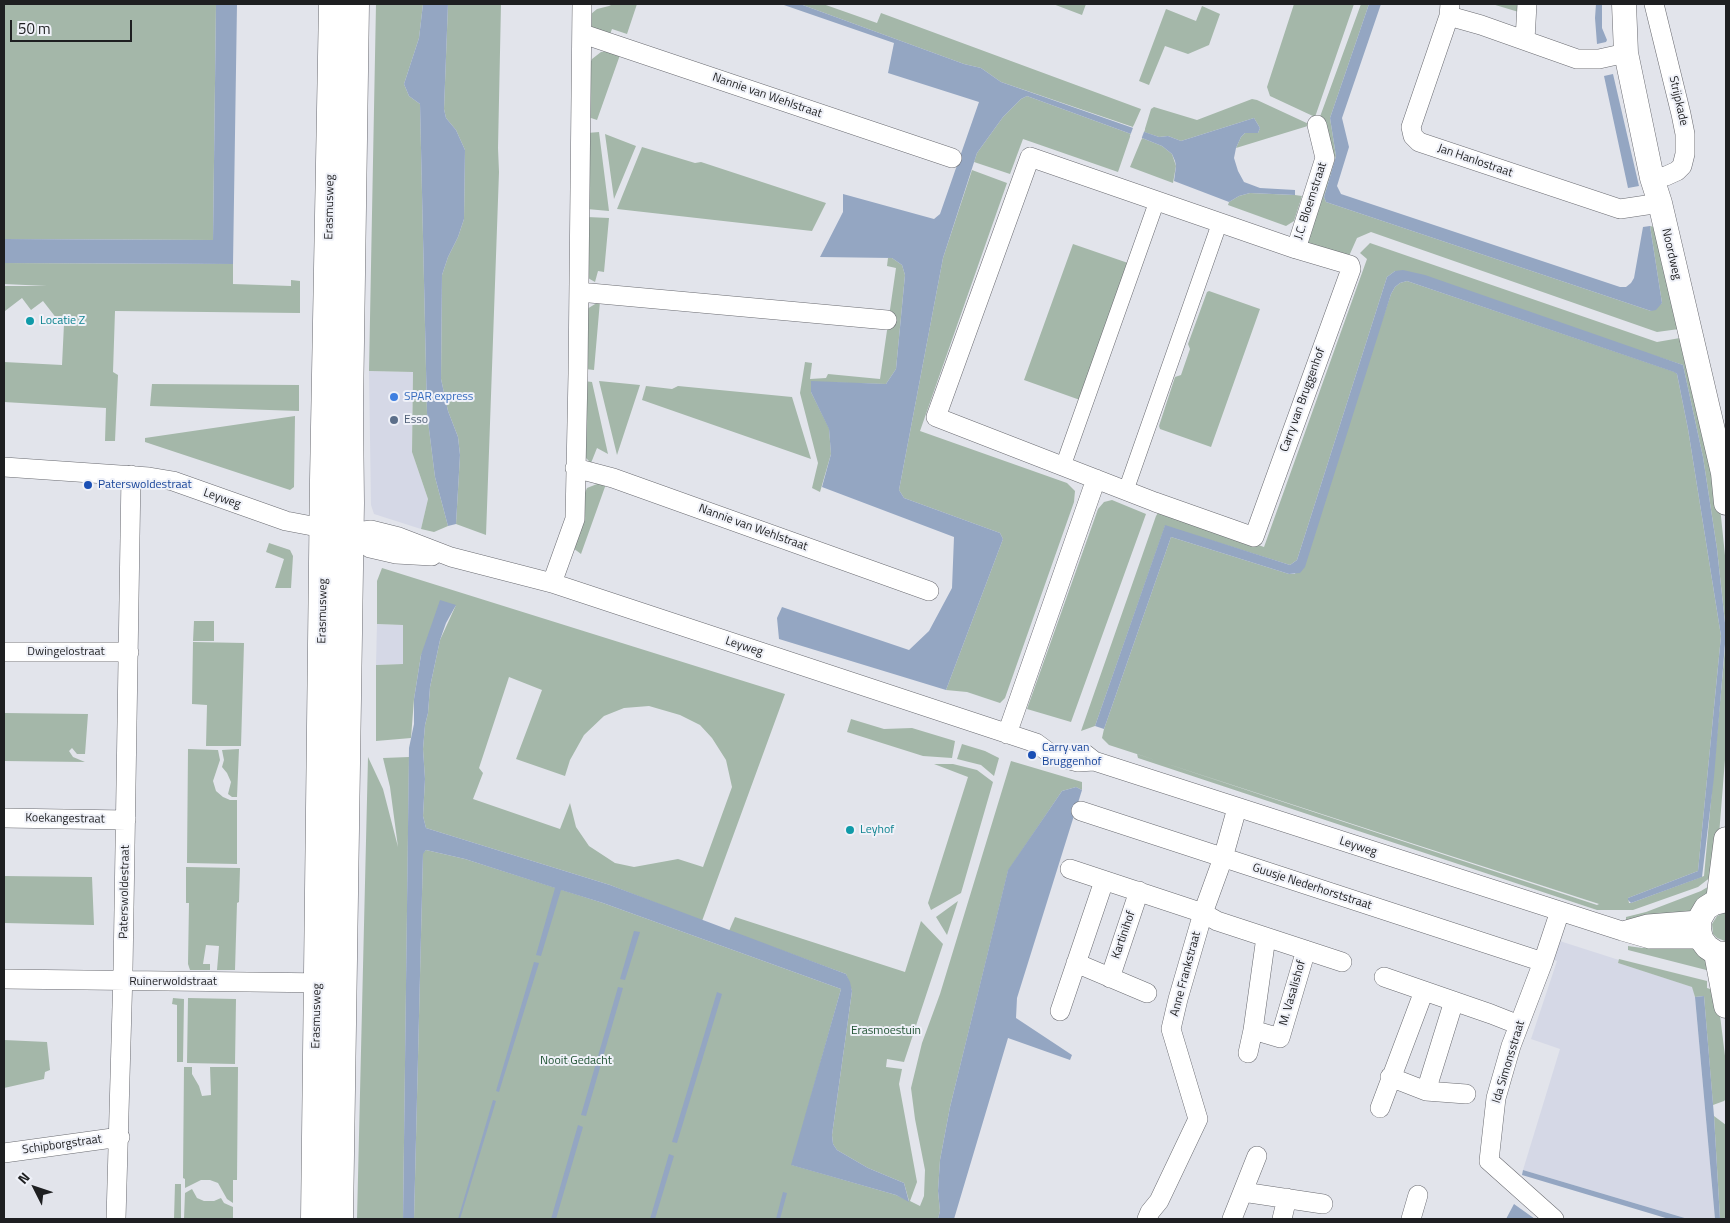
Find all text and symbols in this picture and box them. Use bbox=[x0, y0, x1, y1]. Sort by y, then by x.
scale bar bbox=[12, 10, 135, 42]
text: 50 m bbox=[18, 17, 51, 40]
street label: Nannie van Wehlstraat bbox=[710, 70, 824, 122]
street label: Strijpkade bbox=[1665, 75, 1691, 127]
street label: Jan Hanlostraat bbox=[1436, 141, 1514, 181]
street label: J.C. Bloemstraat bbox=[1292, 161, 1330, 241]
street label: Erasmusweg bbox=[322, 174, 338, 240]
street label: Noordweg bbox=[1658, 227, 1684, 281]
place label: Locatie Z bbox=[40, 314, 85, 328]
marker: Locatie Z bbox=[24, 315, 36, 327]
street label: Carry van Bruggenhof bbox=[1277, 346, 1329, 454]
place label: SPAR express bbox=[404, 390, 473, 404]
marker: SPAR express bbox=[388, 391, 400, 403]
place label: Esso bbox=[404, 413, 428, 427]
marker: Esso bbox=[388, 414, 400, 426]
place label: Paterswoldestraat bbox=[98, 478, 192, 492]
marker: Paterswoldestraat bbox=[82, 479, 94, 491]
street label: Leyweg bbox=[201, 486, 243, 512]
street label: Nannie van Wehlstraat bbox=[697, 502, 809, 554]
street label: Erasmusweg bbox=[315, 578, 331, 644]
street label: Leyweg bbox=[723, 634, 765, 660]
street label: Dwingelostraat bbox=[27, 645, 105, 659]
place label: Carry van Bruggenhof bbox=[1042, 741, 1102, 769]
marker: Carry van Bruggenhof bbox=[1026, 749, 1038, 761]
street label: Koekangestraat bbox=[25, 811, 105, 827]
place label: Leyhof bbox=[860, 823, 894, 837]
marker: Leyhof bbox=[844, 824, 856, 836]
street label: Leyweg bbox=[1337, 834, 1379, 860]
street label: Paterswoldestraat bbox=[117, 845, 133, 939]
street label: Guusje Nederhorststraat bbox=[1251, 861, 1373, 913]
street label: Kartinihof bbox=[1109, 909, 1139, 961]
street label: Anne Frankstraat bbox=[1168, 930, 1204, 1018]
street label: M. Vasalishof bbox=[1277, 959, 1309, 1027]
street label: Ruinerwoldstraat bbox=[129, 975, 217, 989]
street label: Erasmusweg bbox=[309, 983, 325, 1049]
street label: Ida Simonsstraat bbox=[1490, 1019, 1528, 1105]
park label: Erasmoestuin bbox=[851, 1024, 921, 1038]
park label: Nooit Gedacht bbox=[540, 1054, 612, 1068]
street label: Schipborgstraat bbox=[21, 1132, 103, 1158]
north arrow bbox=[10, 1163, 60, 1213]
text: N bbox=[12, 1167, 34, 1188]

